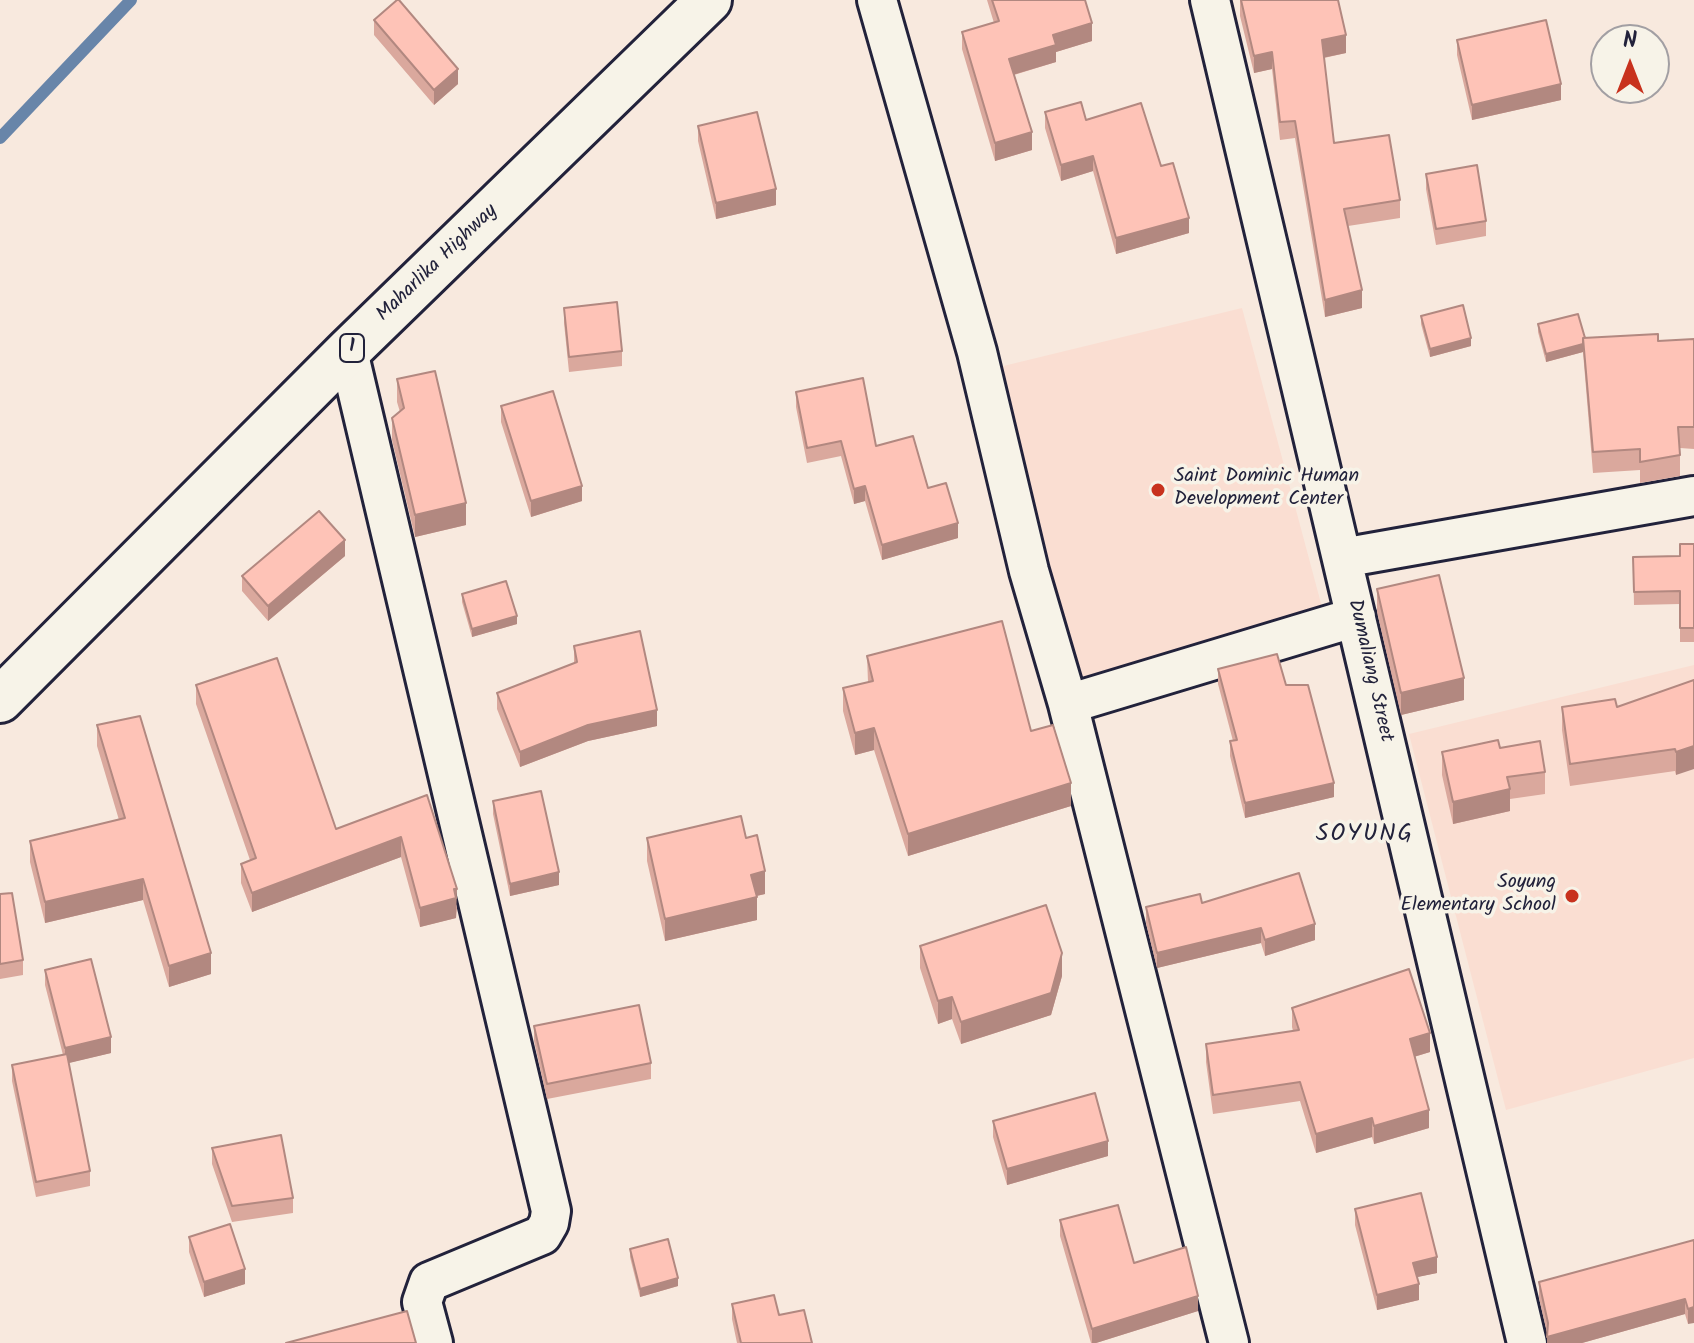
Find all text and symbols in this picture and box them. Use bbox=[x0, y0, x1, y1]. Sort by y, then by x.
north arrow bbox=[1590, 24, 1670, 104]
text: N bbox=[1623, 24, 1637, 59]
street label: Maharlika Highway bbox=[373, 200, 503, 328]
road number: 1 bbox=[340, 334, 364, 362]
place label: Saint Dominic Human Development Center bbox=[1174, 466, 1359, 513]
marker: Saint Dominic Human Development Center bbox=[1149, 481, 1167, 499]
street label: Dumaliang Street bbox=[1341, 597, 1397, 745]
district label: SOYUNG bbox=[1316, 822, 1414, 850]
place label: Soyung Elementary School bbox=[1400, 872, 1556, 919]
marker: Soyung Elementary School bbox=[1563, 887, 1581, 905]

